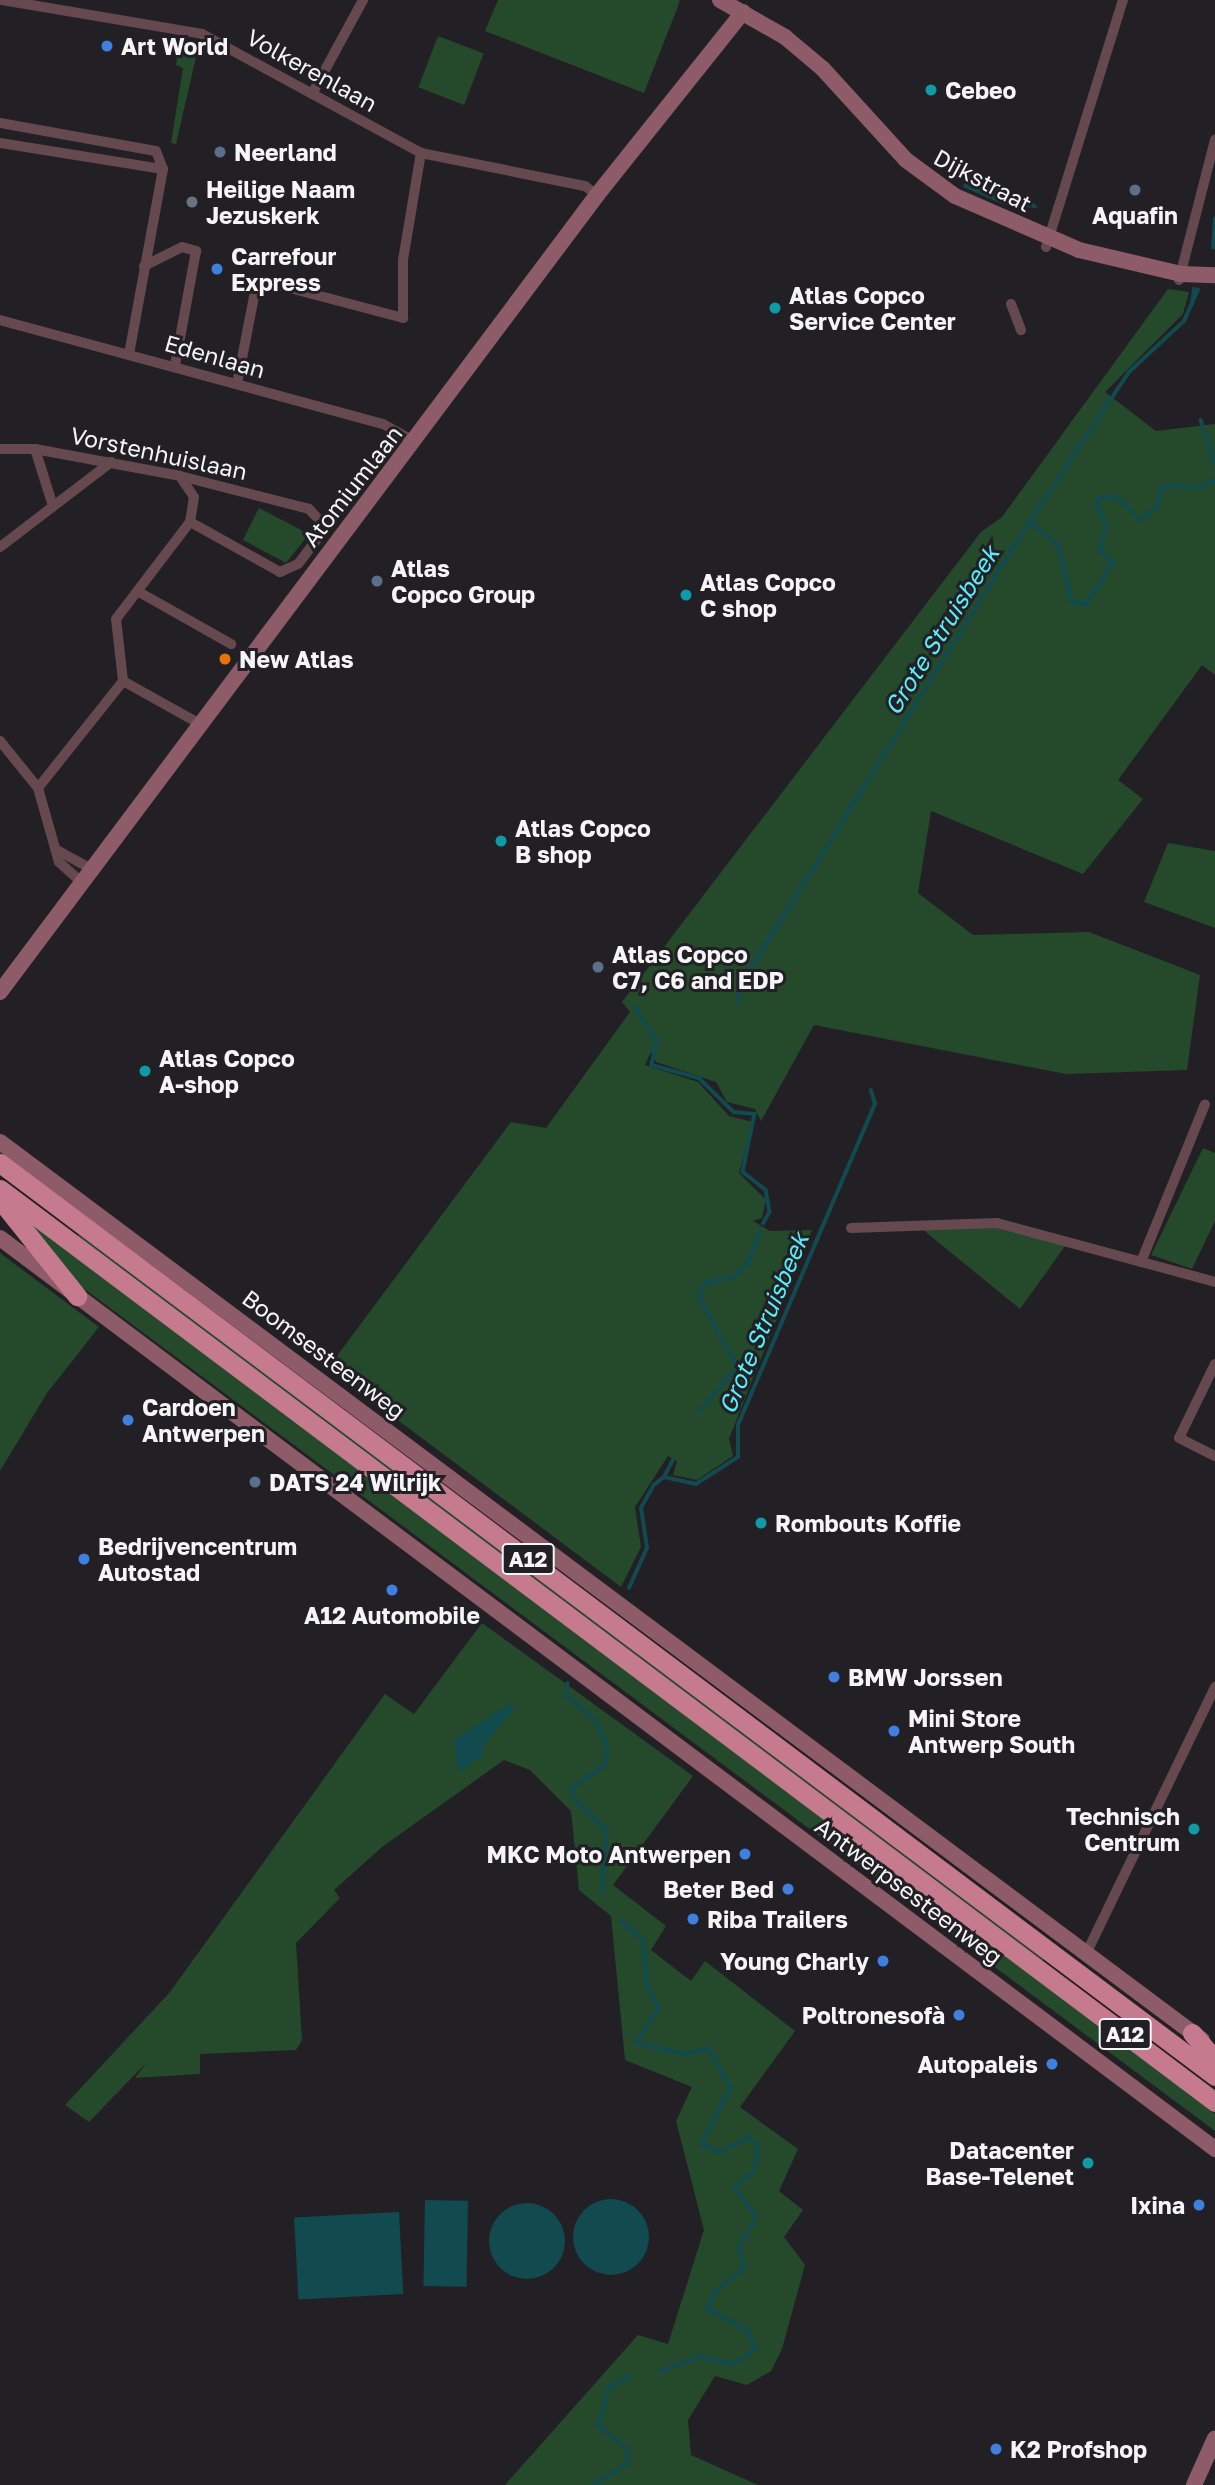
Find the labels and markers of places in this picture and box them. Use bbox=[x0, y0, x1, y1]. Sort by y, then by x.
place label: Art World bbox=[121, 32, 228, 60]
marker: Art World bbox=[99, 38, 115, 54]
place label: Cebeo bbox=[945, 76, 1016, 104]
marker: Cebeo bbox=[923, 82, 939, 98]
place label: Neerland bbox=[234, 138, 337, 166]
marker: Neerland bbox=[212, 144, 228, 160]
place label: Heilige Naam Jezuskerk bbox=[206, 175, 355, 229]
marker: Aquafin bbox=[1127, 182, 1143, 198]
marker: Heilige Naam Jezuskerk bbox=[184, 194, 200, 210]
place label: Aquafin bbox=[1092, 201, 1178, 229]
place label: Carrefour Express bbox=[231, 242, 336, 296]
marker: Carrefour Express bbox=[209, 261, 225, 277]
place label: Atlas Copco Service Center bbox=[789, 281, 956, 335]
marker: Atlas Copco Service Center bbox=[767, 300, 783, 316]
place label: Atlas Copco Group bbox=[391, 554, 535, 608]
place label: Atlas Copco C shop bbox=[700, 568, 836, 622]
marker: Atlas Copco Group bbox=[369, 573, 385, 589]
marker: Atlas Copco C shop bbox=[678, 587, 694, 603]
place label: New Atlas bbox=[239, 645, 354, 673]
marker: New Atlas bbox=[217, 651, 233, 667]
place label: Atlas Copco B shop bbox=[515, 814, 651, 868]
marker: Atlas Copco B shop bbox=[493, 833, 509, 849]
place label: Atlas Copco C7, C6 and EDP bbox=[612, 940, 784, 994]
marker: Atlas Copco C7, C6 and EDP bbox=[590, 959, 606, 975]
place label: Atlas Copco A-shop bbox=[159, 1044, 295, 1098]
marker: Atlas Copco A-shop bbox=[137, 1063, 153, 1079]
place label: Cardoen Antwerpen bbox=[142, 1393, 265, 1447]
marker: Cardoen Antwerpen bbox=[120, 1412, 136, 1428]
place label: DATS 24 Wilrijk bbox=[269, 1468, 441, 1496]
marker: DATS 24 Wilrijk bbox=[247, 1474, 263, 1490]
place label: Rombouts Koffie bbox=[775, 1509, 961, 1537]
marker: Rombouts Koffie bbox=[753, 1515, 769, 1531]
place label: Bedrijvencentrum Autostad bbox=[98, 1532, 297, 1586]
marker: Bedrijvencentrum Autostad bbox=[76, 1551, 92, 1567]
marker: A12 Automobile bbox=[384, 1582, 400, 1598]
place label: A12 Automobile bbox=[304, 1601, 480, 1629]
place label: BMW Jorssen bbox=[848, 1663, 1003, 1691]
marker: BMW Jorssen bbox=[826, 1669, 842, 1685]
place label: Mini Store Antwerp South bbox=[908, 1704, 1075, 1758]
marker: Mini Store Antwerp South bbox=[886, 1723, 902, 1739]
place label: Technisch Centrum bbox=[1066, 1802, 1180, 1856]
marker: Technisch Centrum bbox=[1186, 1821, 1202, 1837]
place label: MKC Moto Antwerpen bbox=[487, 1840, 731, 1868]
marker: MKC Moto Antwerpen bbox=[737, 1846, 753, 1862]
place label: Beter Bed bbox=[663, 1875, 774, 1903]
marker: Beter Bed bbox=[780, 1881, 796, 1897]
place label: Riba Trailers bbox=[707, 1905, 848, 1933]
marker: Riba Trailers bbox=[685, 1911, 701, 1927]
place label: Young Charly bbox=[720, 1947, 869, 1975]
marker: Young Charly bbox=[875, 1953, 891, 1969]
place label: Poltronesofà bbox=[802, 2001, 945, 2029]
marker: Poltronesofà bbox=[951, 2007, 967, 2023]
place label: Autopaleis bbox=[918, 2050, 1038, 2078]
marker: Autopaleis bbox=[1044, 2056, 1060, 2072]
place label: Datacenter Base-Telenet bbox=[925, 2136, 1074, 2190]
marker: Datacenter Base-Telenet bbox=[1080, 2155, 1096, 2171]
place label: Ixina bbox=[1130, 2191, 1185, 2219]
marker: Ixina bbox=[1191, 2197, 1207, 2213]
place label: K2 Profshop bbox=[1010, 2435, 1147, 2463]
marker: K2 Profshop bbox=[988, 2441, 1004, 2457]

